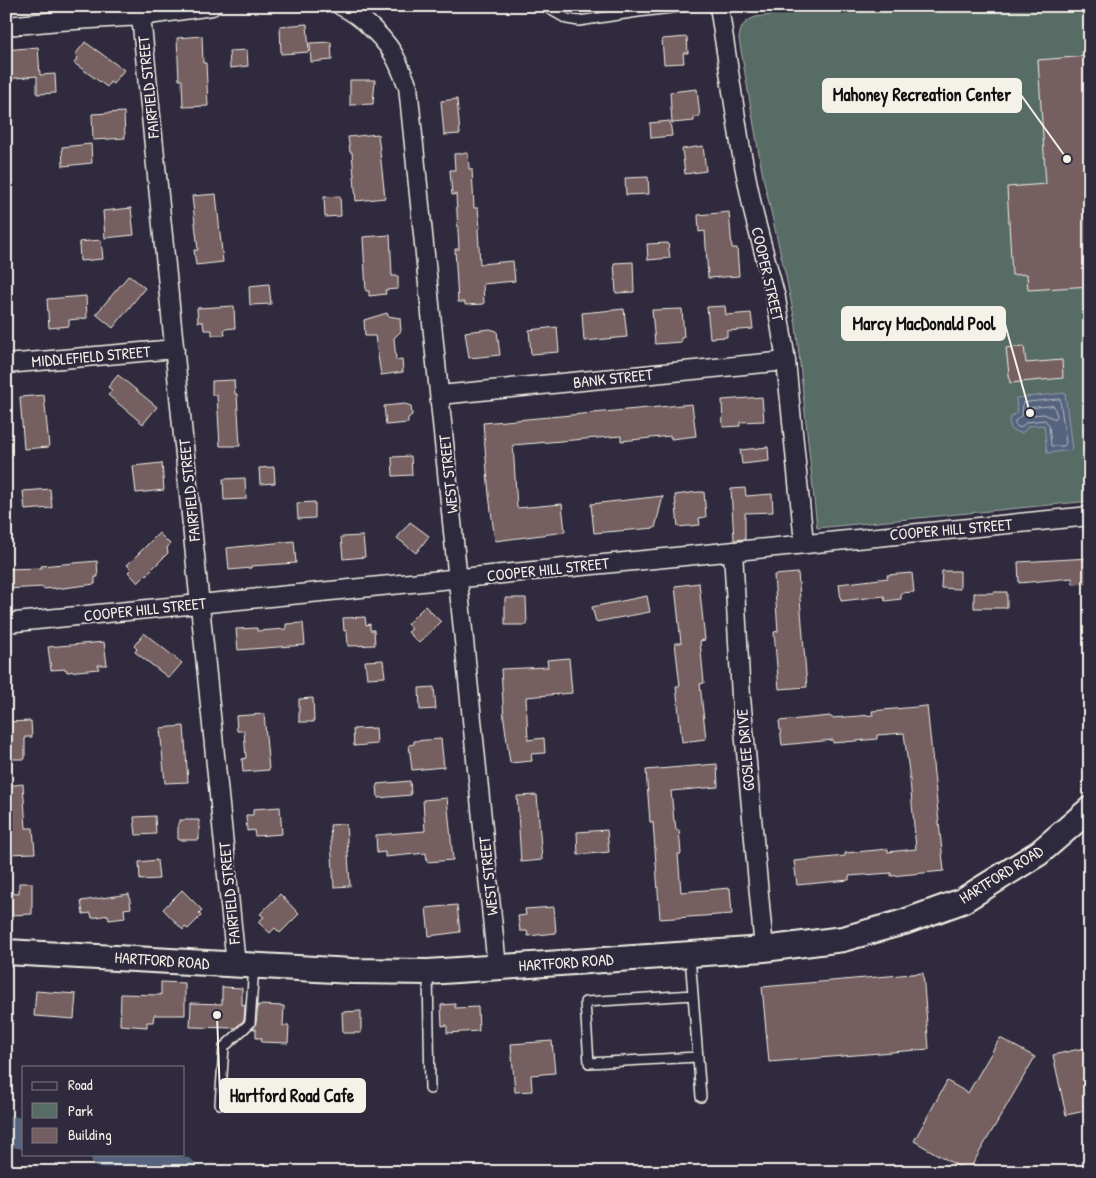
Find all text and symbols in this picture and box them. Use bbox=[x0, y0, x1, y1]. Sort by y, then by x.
street label: FAIRFIELD STREET bbox=[132, 34, 164, 140]
callout: Mahoney Recreation Center bbox=[823, 79, 1021, 112]
text: Mahoney Recreation Center bbox=[833, 82, 1011, 108]
street label: COOPER STREET bbox=[746, 225, 790, 324]
callout: Marcy MacDonald Pool bbox=[842, 307, 1005, 340]
text: Marcy MacDonald Pool bbox=[852, 311, 997, 337]
street label: MIDDLEFIELD STREET bbox=[31, 340, 152, 372]
street label: BANK STREET bbox=[572, 363, 655, 393]
street label: WEST STREET bbox=[433, 433, 463, 515]
street label: FAIRFIELD STREET bbox=[173, 437, 205, 543]
street label: COOPER HILL STREET bbox=[889, 513, 1014, 545]
street label: COOPER HILL STREET bbox=[486, 552, 611, 586]
street label: COOPER HILL STREET bbox=[83, 592, 208, 626]
street label: GOSLEE DRIVE bbox=[730, 708, 760, 792]
street label: WEST STREET bbox=[473, 835, 503, 917]
street label: HARTFORD ROAD bbox=[955, 839, 1047, 909]
street label: FAIRFIELD STREET bbox=[213, 840, 245, 946]
street label: HARTFORD ROAD bbox=[114, 946, 211, 974]
street label: HARTFORD ROAD bbox=[518, 948, 615, 976]
legend bbox=[22, 1066, 185, 1156]
text: Road bbox=[68, 1074, 93, 1095]
callout: Hartford Road Cafe bbox=[220, 1079, 365, 1112]
text: Hartford Road Cafe bbox=[230, 1083, 355, 1108]
text: Park bbox=[68, 1100, 93, 1121]
text: Building bbox=[68, 1124, 112, 1145]

